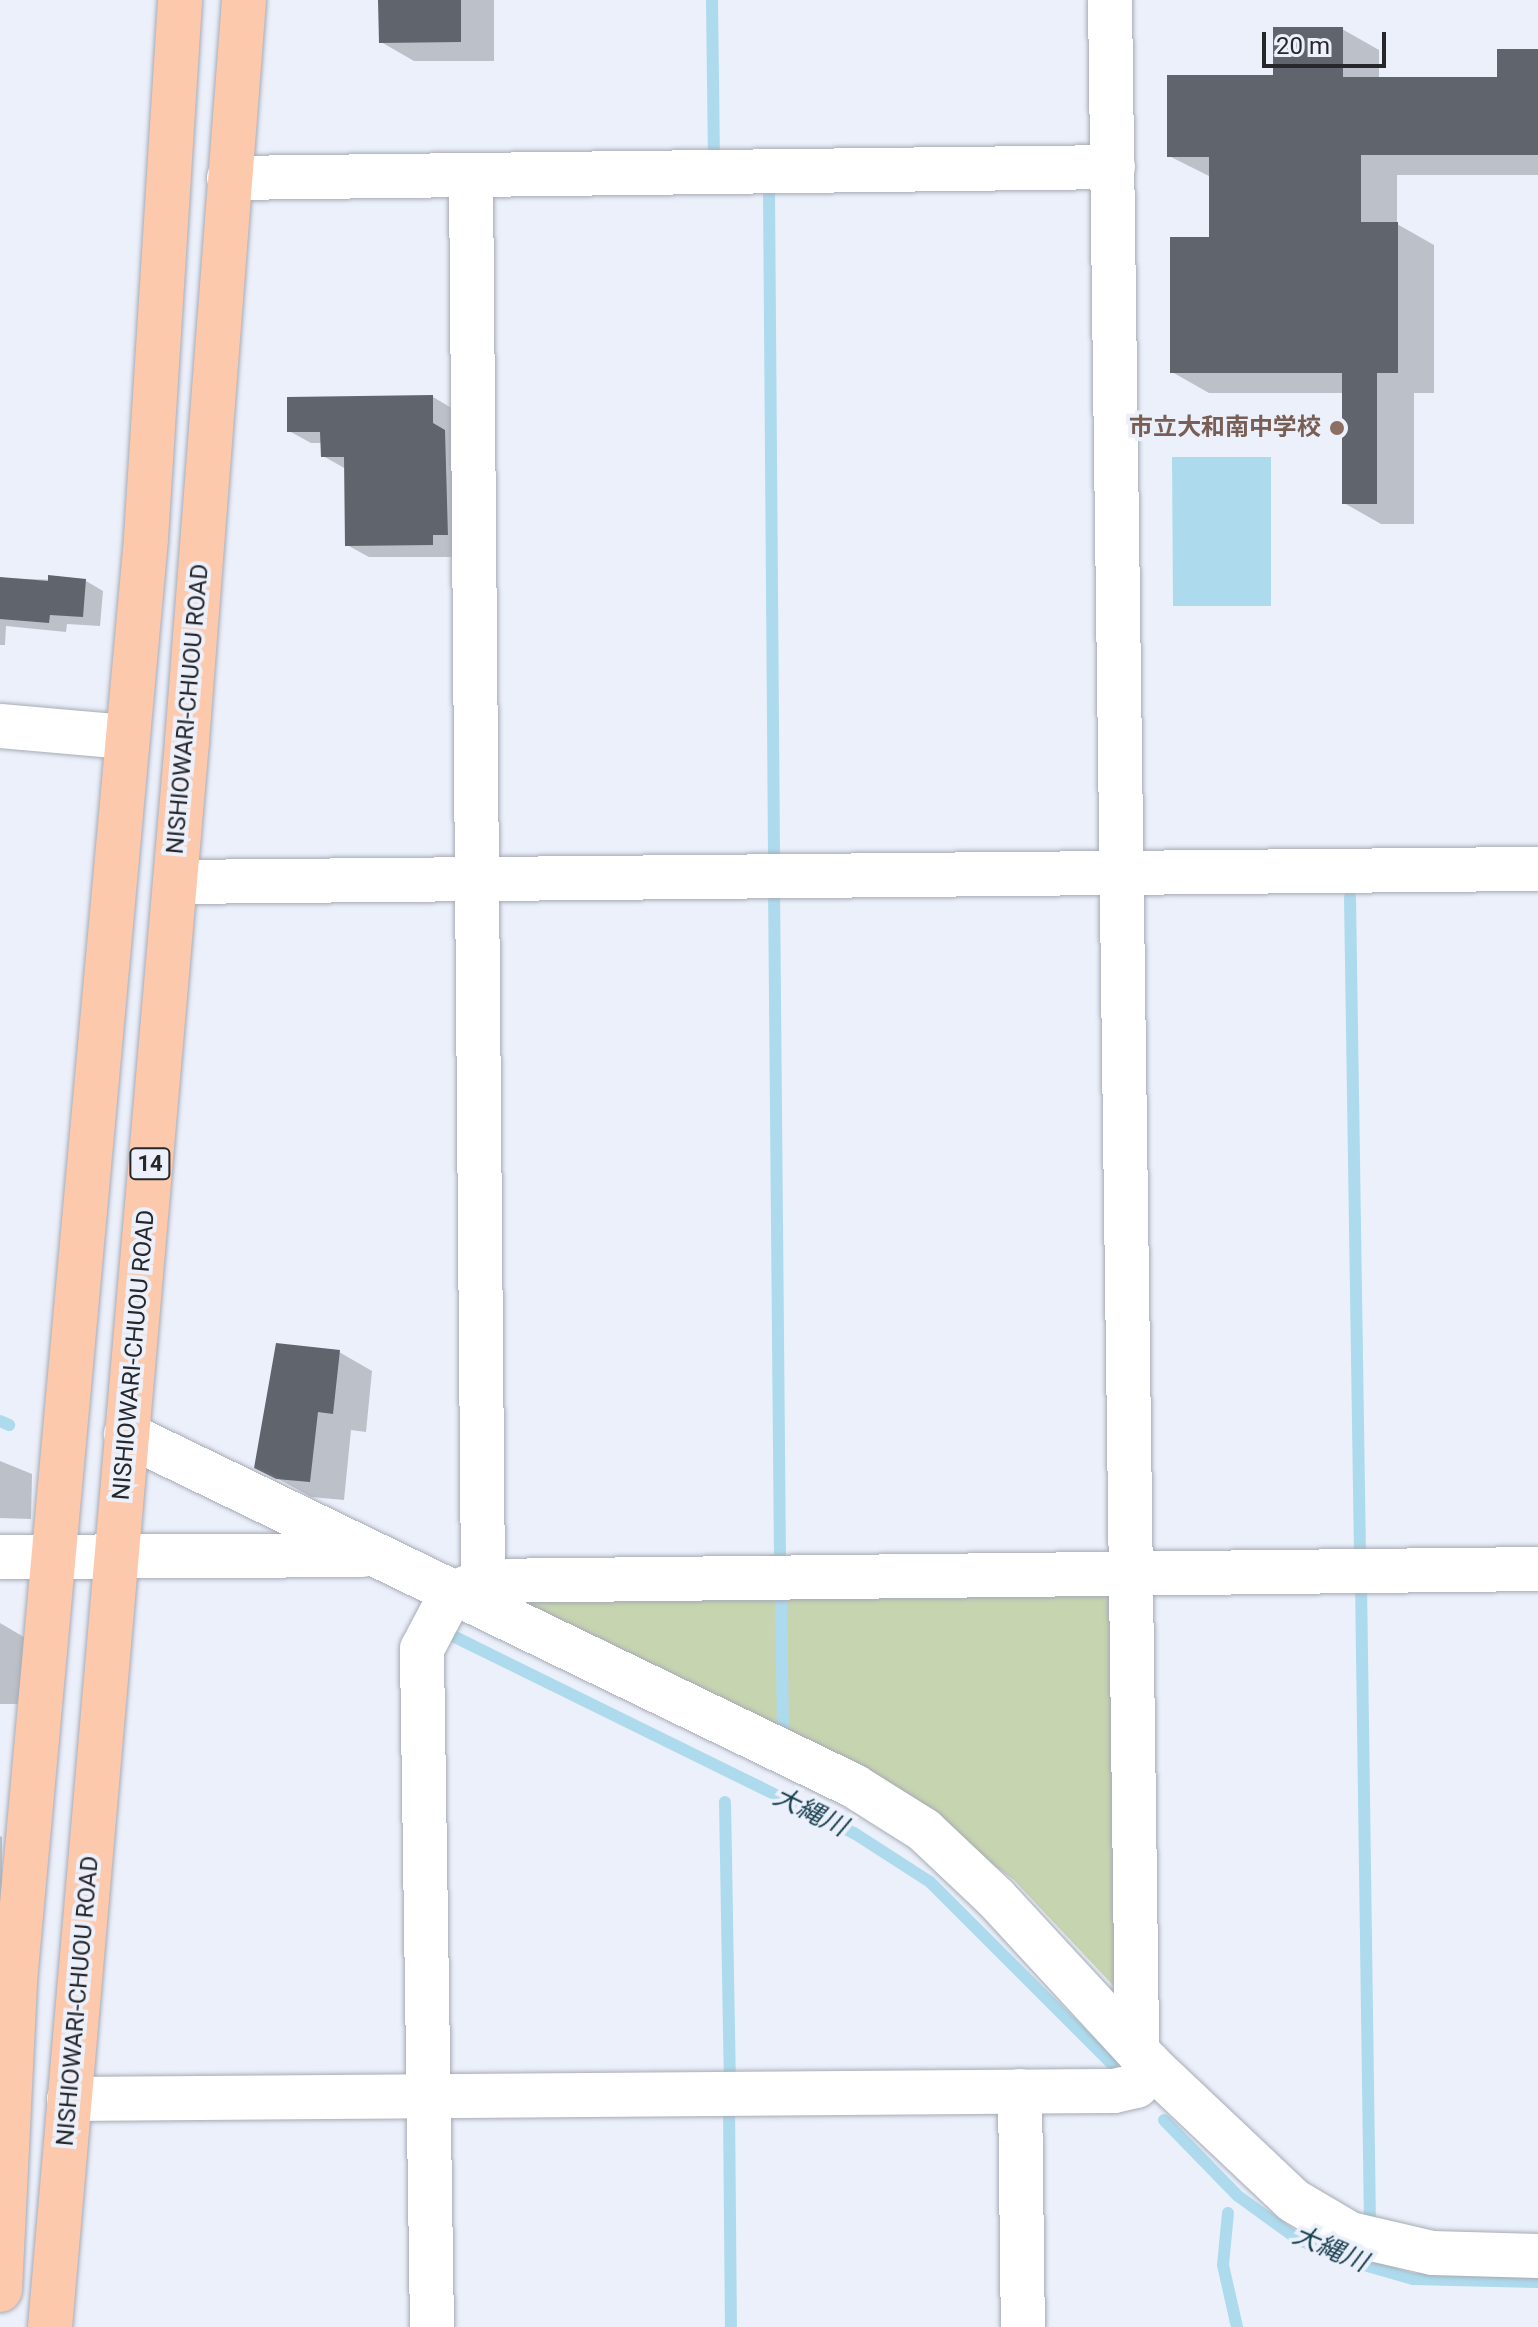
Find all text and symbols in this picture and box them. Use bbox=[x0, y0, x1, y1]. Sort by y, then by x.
scale bar bbox=[1266, 16, 1390, 66]
text: 20 m bbox=[1276, 32, 1330, 60]
place label: 市立大和南中学校 bbox=[1129, 414, 1321, 442]
marker: 市立大和南中学校 bbox=[1328, 419, 1346, 437]
street label: NISHIOWARI-CHUOU ROAD bbox=[161, 563, 215, 855]
road number: 14 bbox=[128, 1146, 172, 1182]
street label: NISHIOWARI-CHUOU ROAD bbox=[107, 1209, 161, 1501]
water label: 大縄川 bbox=[768, 1781, 852, 1843]
street label: NISHIOWARI-CHUOU ROAD bbox=[51, 1855, 105, 2147]
water label: 大縄川 bbox=[1288, 2219, 1372, 2279]

